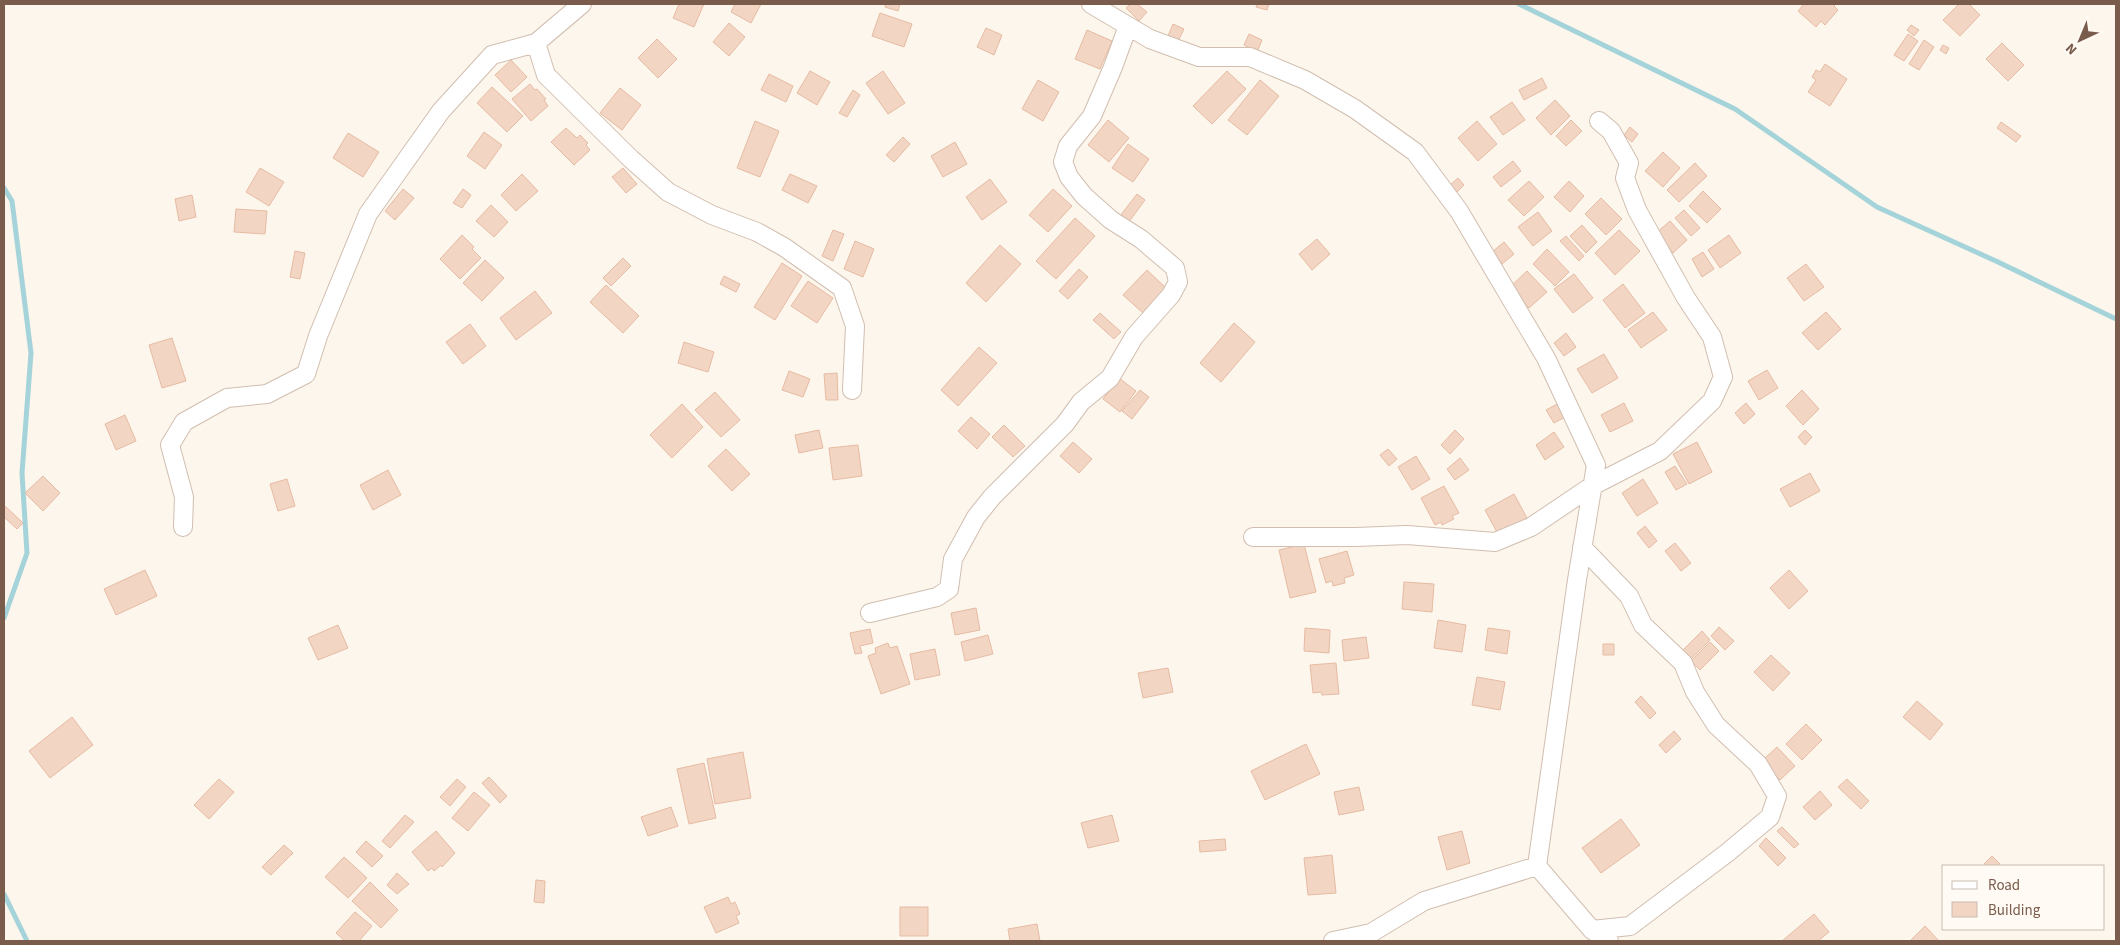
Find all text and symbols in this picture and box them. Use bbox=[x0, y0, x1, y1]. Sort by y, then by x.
north arrow bbox=[2055, 15, 2105, 65]
text: N bbox=[2061, 38, 2082, 59]
legend bbox=[1942, 865, 2105, 930]
text: Road bbox=[1988, 875, 2020, 896]
text: Building bbox=[1988, 900, 2041, 921]

